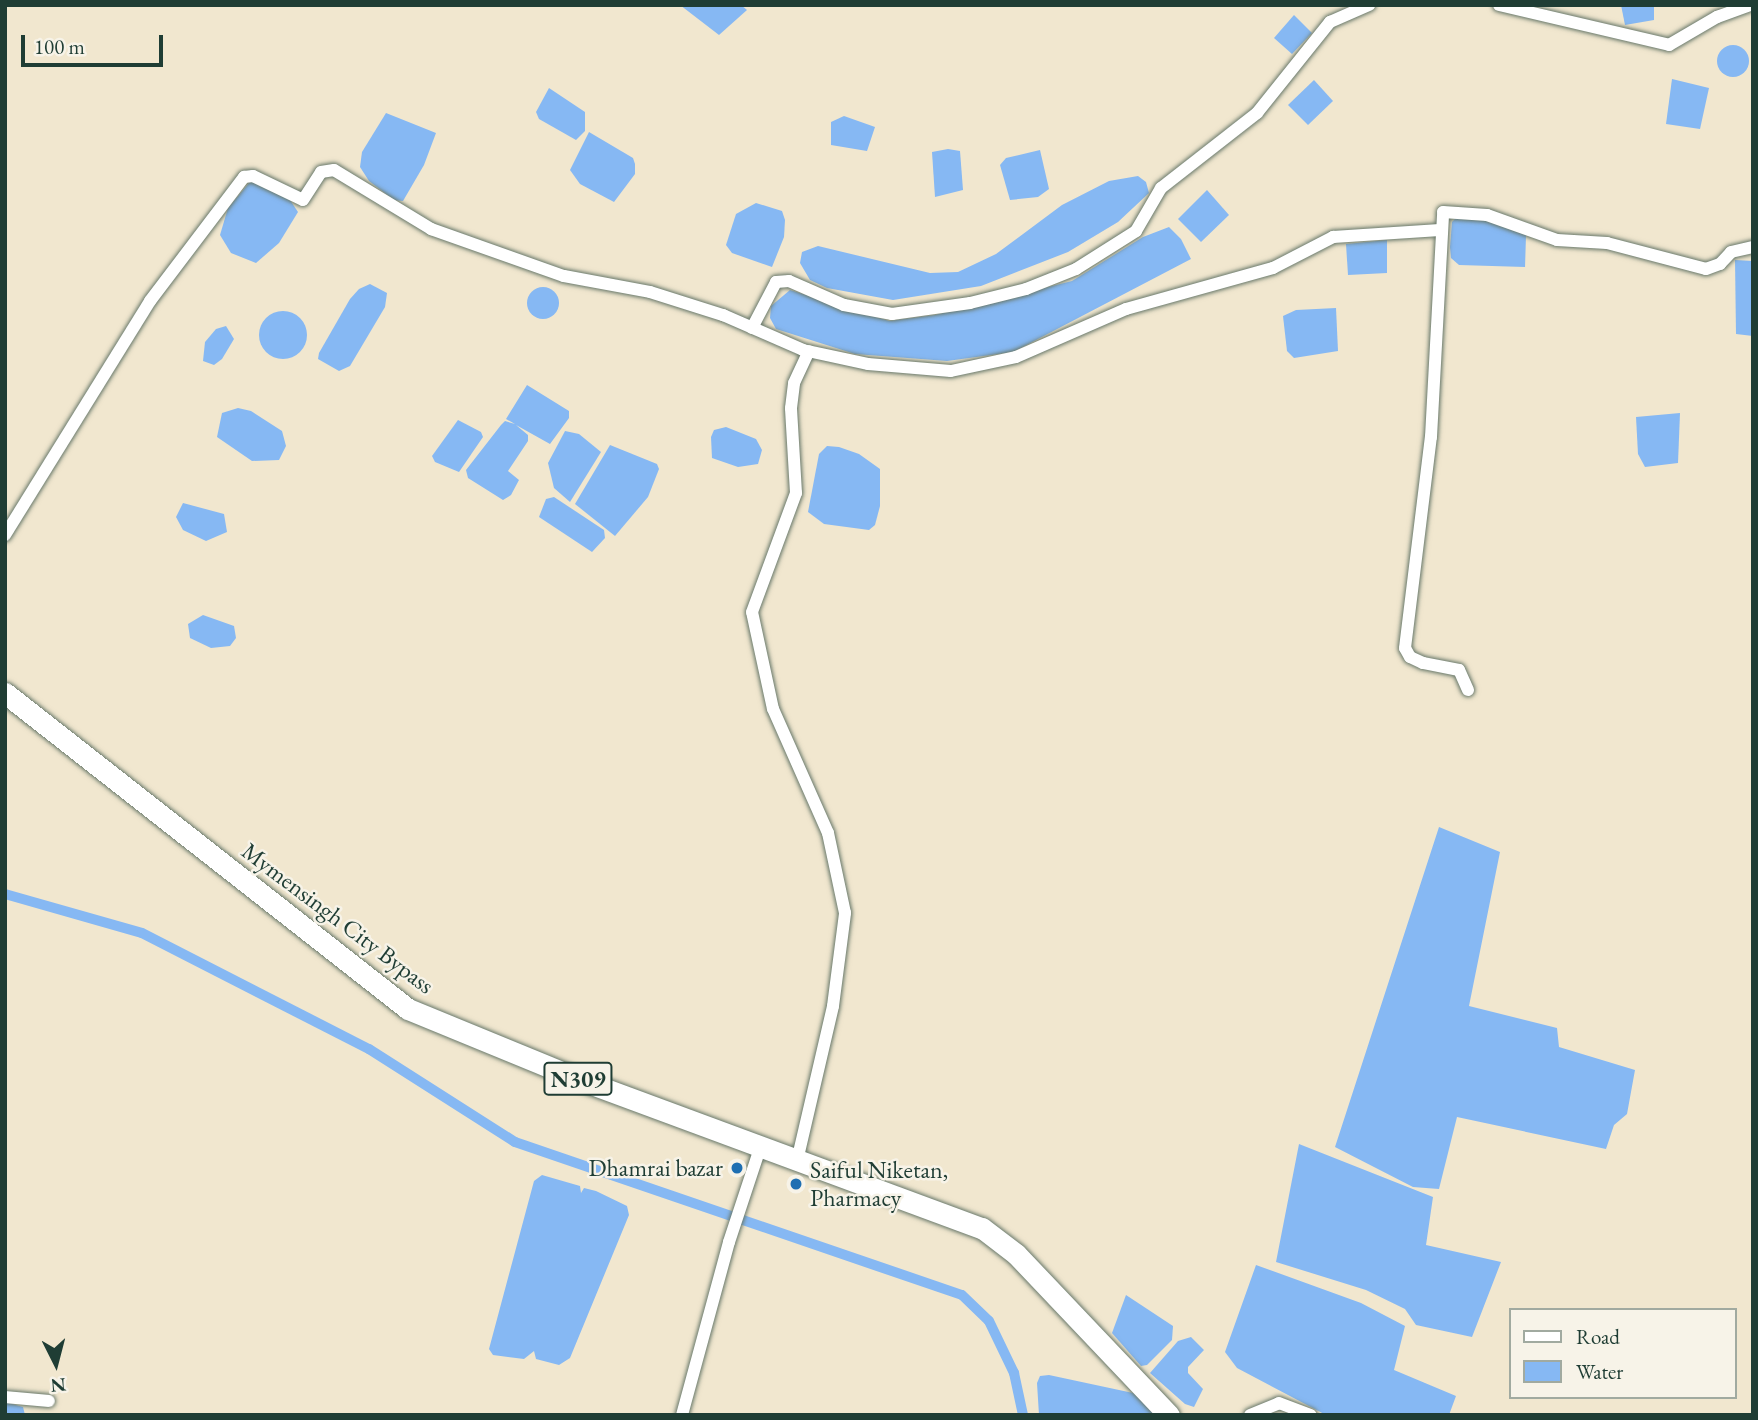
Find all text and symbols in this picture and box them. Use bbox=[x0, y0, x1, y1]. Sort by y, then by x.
scale bar bbox=[24, 21, 166, 65]
text: 100 m bbox=[34, 33, 85, 60]
street label: Mymensingh City Bypass bbox=[236, 836, 440, 1000]
road number: N309 bbox=[543, 1060, 613, 1098]
place label: Dhamrai bazar bbox=[588, 1154, 723, 1182]
place label: Saiful Niketan, Pharmacy bbox=[810, 1156, 948, 1212]
marker: Dhamrai bazar bbox=[729, 1160, 745, 1176]
marker: Saiful Niketan, Pharmacy bbox=[788, 1176, 804, 1192]
legend bbox=[1510, 1308, 1737, 1399]
text: Road bbox=[1576, 1323, 1620, 1350]
north arrow bbox=[21, 1329, 91, 1399]
text: Water bbox=[1576, 1358, 1623, 1385]
text: N bbox=[49, 1372, 67, 1399]

